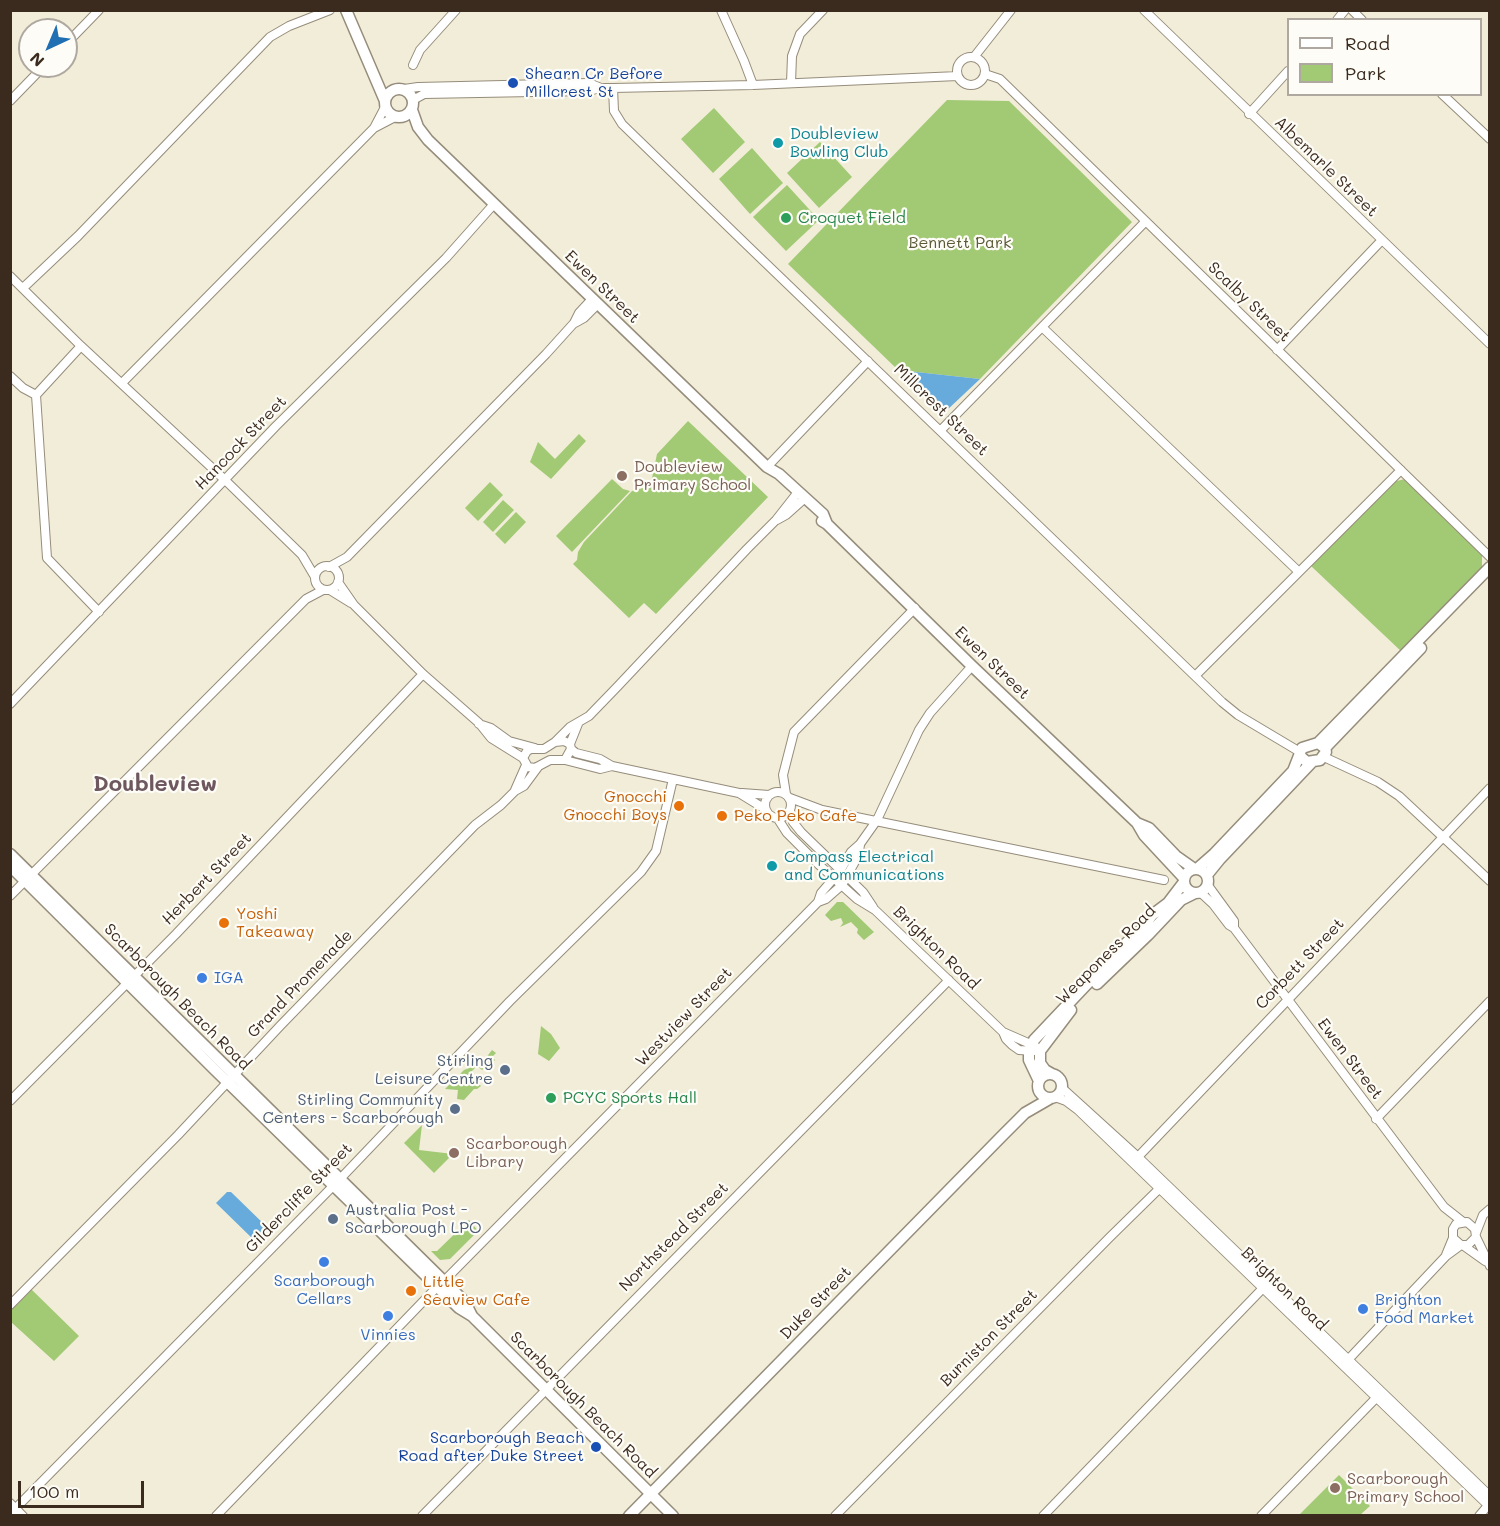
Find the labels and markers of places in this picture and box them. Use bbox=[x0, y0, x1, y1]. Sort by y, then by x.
place label: Shearn Cr Before Millcrest St bbox=[525, 64, 663, 102]
marker: Shearn Cr Before Millcrest St bbox=[506, 76, 520, 90]
place label: Doubleview Bowling Club bbox=[790, 124, 888, 162]
marker: Doubleview Bowling Club bbox=[771, 136, 785, 150]
place label: Croquet Field bbox=[798, 208, 906, 228]
marker: Croquet Field bbox=[779, 211, 793, 225]
place label: Doubleview Primary School bbox=[634, 457, 751, 495]
marker: Doubleview Primary School bbox=[615, 469, 629, 483]
place label: Gnocchi Gnocchi Boys bbox=[563, 787, 667, 825]
marker: Gnocchi Gnocchi Boys bbox=[672, 799, 686, 813]
place label: Peko Peko Cafe bbox=[734, 806, 857, 826]
marker: Peko Peko Cafe bbox=[715, 809, 729, 823]
place label: Compass Electrical and Communications bbox=[784, 847, 944, 885]
marker: Compass Electrical and Communications bbox=[765, 859, 779, 873]
place label: Yoshi Takeaway bbox=[236, 904, 314, 942]
marker: Yoshi Takeaway bbox=[217, 916, 231, 930]
place label: IGA bbox=[214, 968, 244, 988]
marker: IGA bbox=[195, 971, 209, 985]
place label: Stirling Leisure Centre bbox=[375, 1051, 493, 1089]
marker: Stirling Leisure Centre bbox=[498, 1063, 512, 1077]
place label: PCYC Sports Hall bbox=[563, 1088, 697, 1108]
place label: Stirling Community Centers - Scarborough bbox=[262, 1090, 443, 1128]
marker: PCYC Sports Hall bbox=[544, 1091, 558, 1105]
marker: Stirling Community Centers - Scarborough bbox=[448, 1102, 462, 1116]
place label: Scarborough Library bbox=[466, 1134, 567, 1172]
marker: Scarborough Library bbox=[447, 1146, 461, 1160]
place label: Australia Post - Scarborough LPO bbox=[345, 1200, 482, 1238]
marker: Australia Post - Scarborough LPO bbox=[326, 1212, 340, 1226]
marker: Scarborough Cellars bbox=[317, 1255, 331, 1269]
place label: Scarborough Cellars bbox=[274, 1271, 374, 1309]
place label: Little Seaview Cafe bbox=[423, 1272, 530, 1310]
marker: Little Seaview Cafe bbox=[404, 1284, 418, 1298]
place label: Brighton Food Market bbox=[1375, 1290, 1474, 1328]
marker: Brighton Food Market bbox=[1356, 1302, 1370, 1316]
marker: Vinnies bbox=[381, 1309, 395, 1323]
place label: Vinnies bbox=[360, 1325, 416, 1345]
place label: Scarborough Beach Road after Duke Street bbox=[399, 1428, 584, 1466]
marker: Scarborough Beach Road after Duke Street bbox=[589, 1440, 603, 1454]
place label: Scarborough Primary School bbox=[1347, 1469, 1464, 1507]
marker: Scarborough Primary School bbox=[1328, 1481, 1342, 1495]

